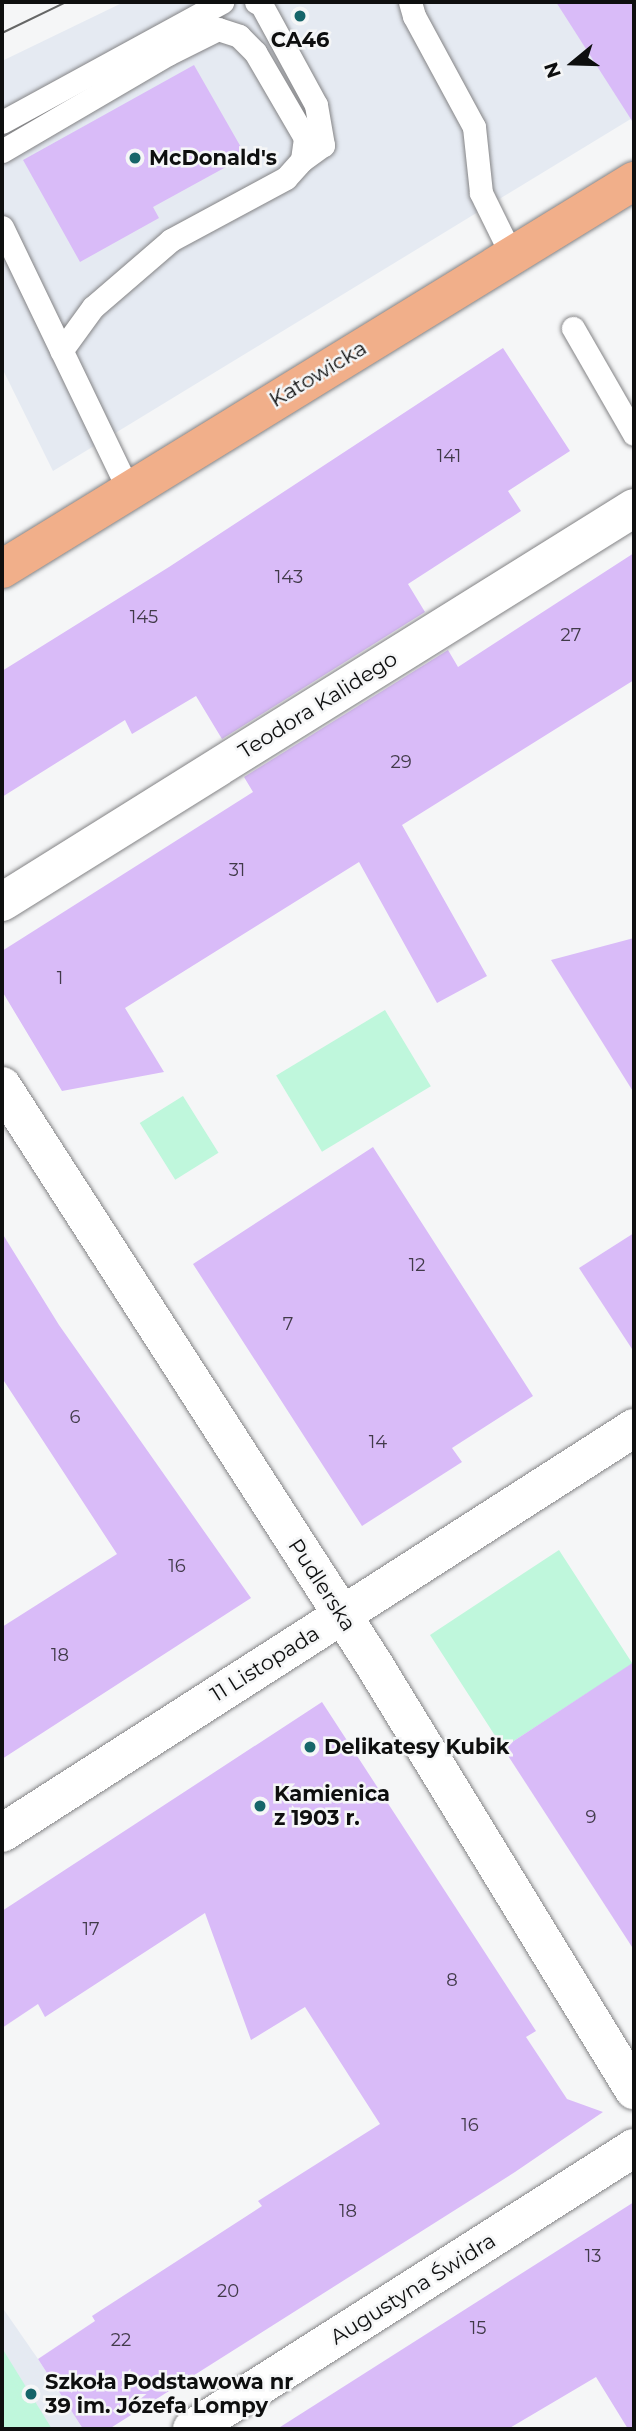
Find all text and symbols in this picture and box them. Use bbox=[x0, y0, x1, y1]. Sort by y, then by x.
marker: CA46 bbox=[292, 8, 308, 24]
place label: CA46 bbox=[271, 27, 329, 53]
north arrow bbox=[538, 28, 608, 98]
text: N bbox=[539, 59, 566, 81]
place label: McDonald's bbox=[149, 145, 277, 171]
marker: McDonald's bbox=[127, 150, 143, 166]
street label: Katowicka bbox=[265, 335, 371, 413]
house number: 141 bbox=[437, 445, 461, 467]
house number: 143 bbox=[275, 566, 303, 588]
house number: 145 bbox=[130, 606, 158, 628]
house number: 27 bbox=[561, 624, 581, 646]
street label: Teodora Kalidego bbox=[234, 646, 402, 764]
house number: 29 bbox=[390, 751, 412, 773]
house number: 31 bbox=[229, 859, 245, 881]
house number: 1 bbox=[57, 967, 63, 989]
house number: 12 bbox=[409, 1254, 425, 1276]
house number: 7 bbox=[283, 1313, 293, 1335]
house number: 6 bbox=[70, 1406, 80, 1428]
house number: 14 bbox=[369, 1431, 387, 1453]
street label: Pudlerska bbox=[283, 1534, 361, 1636]
house number: 16 bbox=[168, 1555, 186, 1577]
street label: 11 Listopada bbox=[206, 1621, 324, 1707]
house number: 18 bbox=[51, 1644, 69, 1666]
place label: Delikatesy Kubik bbox=[324, 1734, 510, 1760]
marker: Delikatesy Kubik bbox=[302, 1739, 318, 1755]
place label: Kamienica z 1903 r. bbox=[274, 1781, 390, 1831]
marker: Kamienica z 1903 r. bbox=[252, 1798, 268, 1814]
house number: 9 bbox=[586, 1806, 596, 1828]
house number: 17 bbox=[82, 1918, 100, 1940]
house number: 8 bbox=[446, 1969, 458, 1991]
house number: 16 bbox=[461, 2114, 479, 2136]
house number: 18 bbox=[339, 2200, 357, 2222]
street label: Augustyna Świdra bbox=[326, 2228, 500, 2350]
house number: 13 bbox=[585, 2245, 601, 2267]
house number: 20 bbox=[217, 2280, 239, 2302]
house number: 15 bbox=[470, 2317, 486, 2339]
house number: 22 bbox=[111, 2329, 131, 2351]
place label: Szkoła Podstawowa nr 39 im. Józefa Lompy bbox=[45, 2369, 293, 2419]
marker: Szkoła Podstawowa nr 39 im. Józefa Lompy bbox=[23, 2386, 39, 2402]

